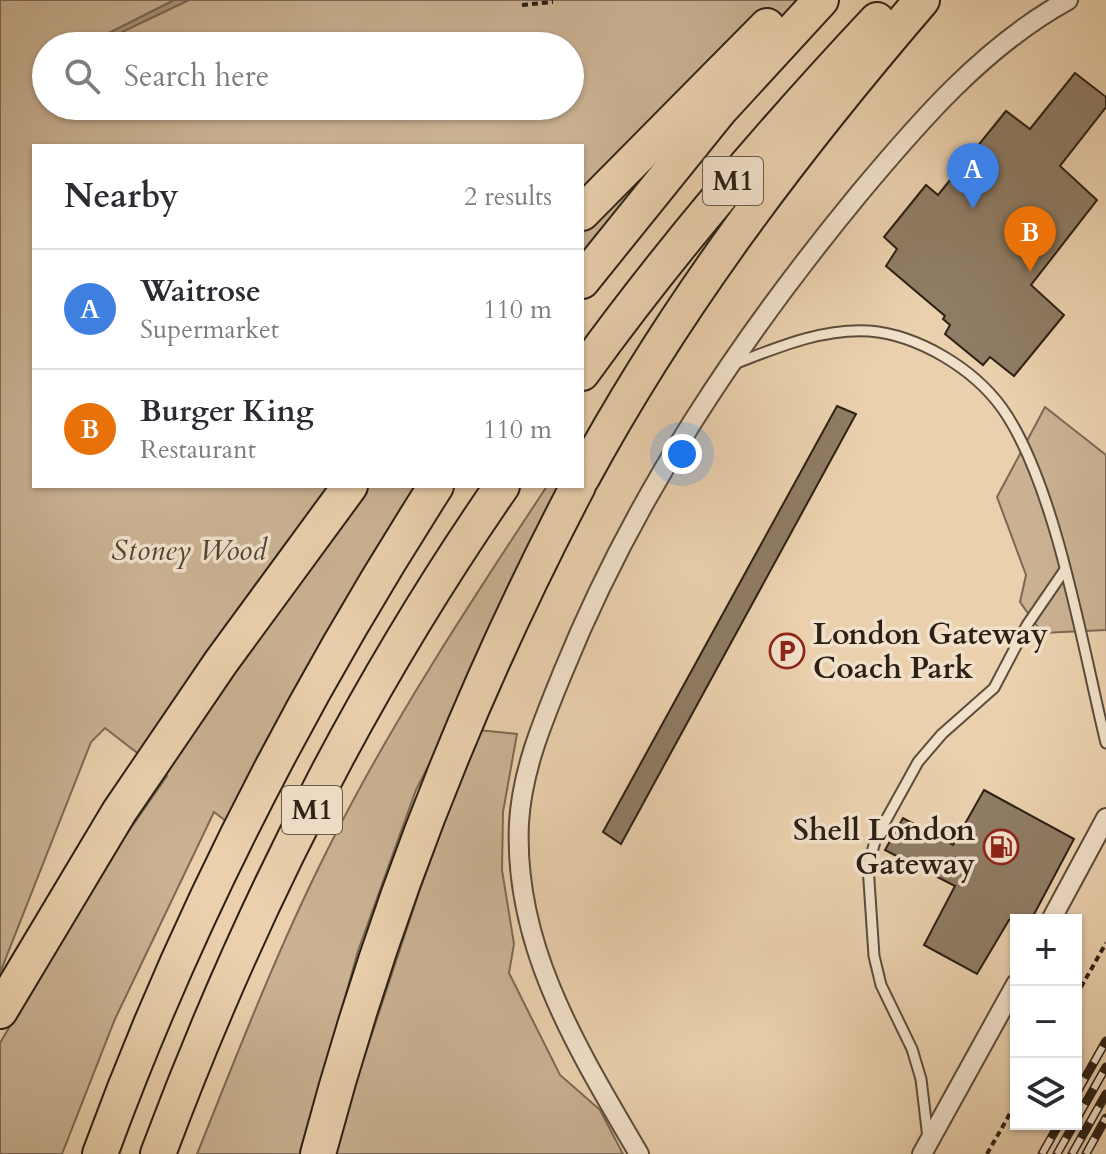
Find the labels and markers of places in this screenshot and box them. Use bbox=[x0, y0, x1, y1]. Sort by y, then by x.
pin: A bbox=[947, 143, 999, 209]
pin: B bbox=[1004, 206, 1056, 272]
place label: London Gateway Coach Park bbox=[813, 614, 1048, 689]
parking icon: London Gateway Coach Park bbox=[768, 632, 806, 670]
place label: Shell London Gateway bbox=[793, 810, 975, 885]
fuel station icon: Shell London Gateway bbox=[982, 828, 1020, 866]

